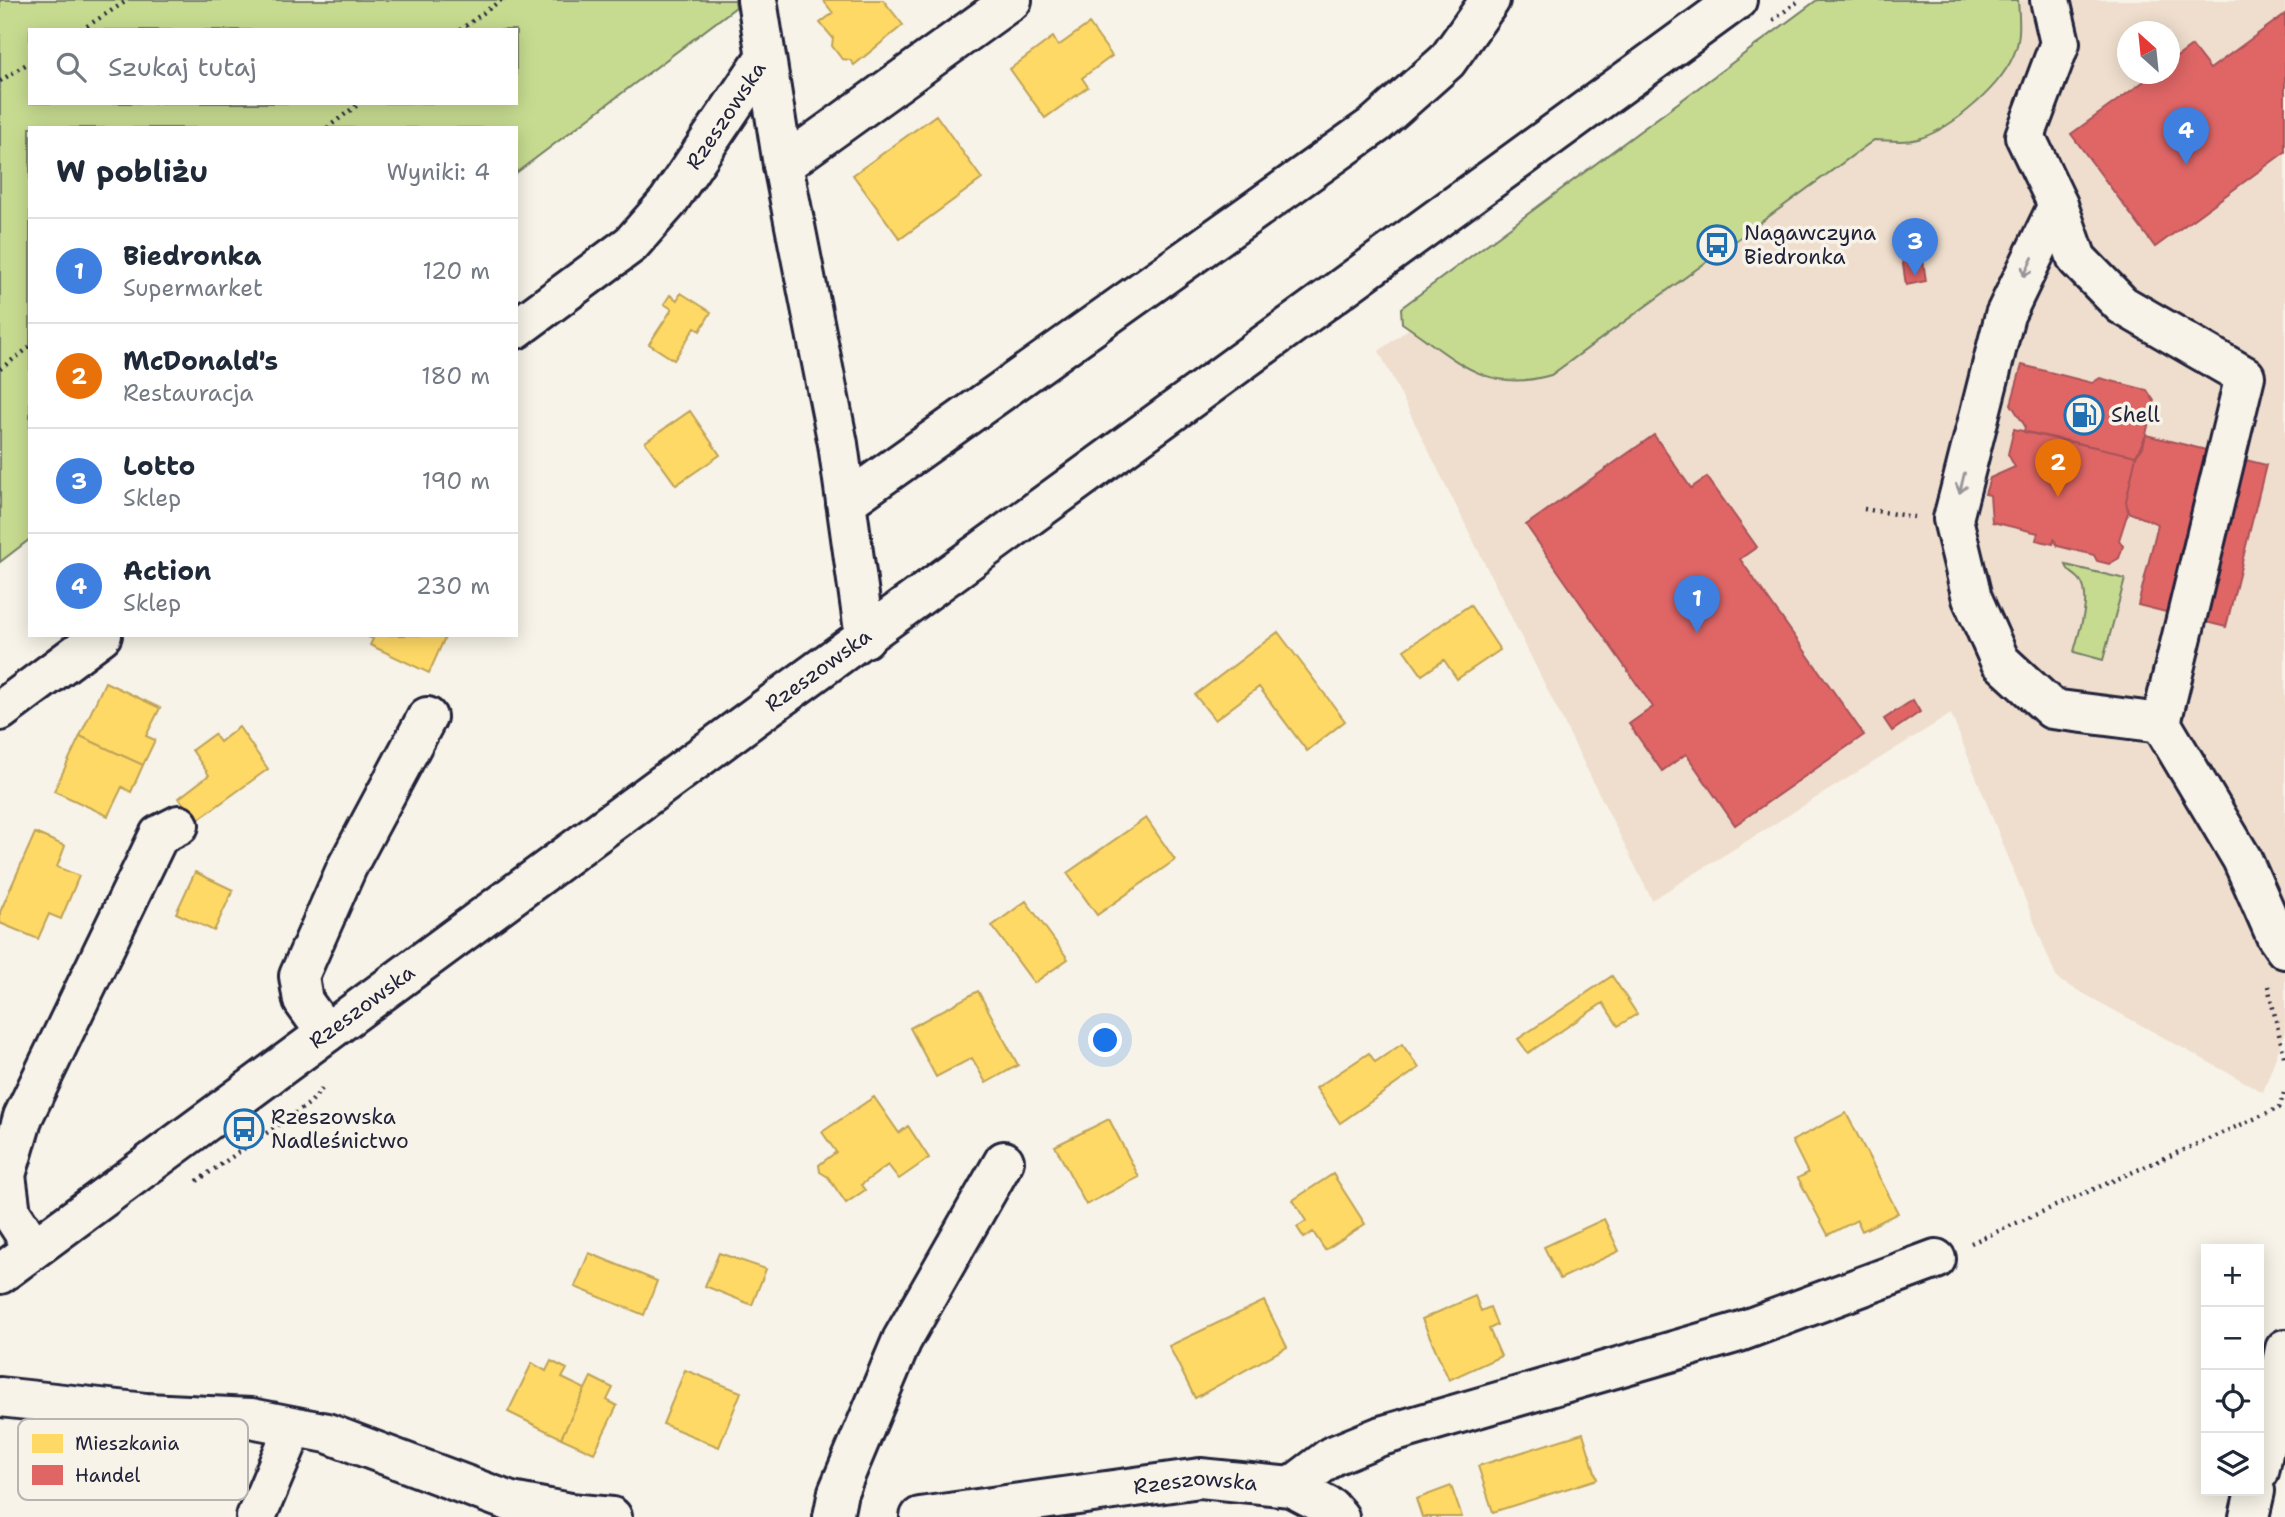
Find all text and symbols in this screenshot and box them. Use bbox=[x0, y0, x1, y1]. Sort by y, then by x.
north arrow bbox=[2117, 21, 2180, 84]
search box bbox=[28, 28, 518, 105]
icon: search bbox=[52, 48, 90, 86]
text: Szukaj tutaj bbox=[108, 49, 257, 84]
street label: Rzeszowska bbox=[680, 56, 772, 175]
pin: 4 bbox=[2163, 107, 2209, 165]
text: W pobliżu bbox=[56, 151, 208, 192]
text: Wyniki: 4 bbox=[386, 157, 490, 187]
pin: 3 bbox=[1892, 218, 1938, 276]
place label: Nagawczyna Biedronka bbox=[1744, 219, 1876, 271]
bus stop icon: Nagawczyna Biedronka bbox=[1696, 224, 1738, 266]
text: Biedronka bbox=[123, 238, 262, 273]
text: 1 bbox=[74, 256, 84, 286]
text: 120 m bbox=[422, 256, 490, 286]
one-way arrow bbox=[2021, 256, 2034, 277]
text: Supermarket bbox=[123, 273, 263, 303]
text: McDonald's bbox=[123, 343, 278, 378]
text: 2 bbox=[71, 361, 87, 391]
text: 180 m bbox=[421, 361, 490, 391]
text: Restauracja bbox=[123, 378, 254, 408]
fuel station icon: Shell bbox=[2063, 394, 2105, 436]
place label: Shell bbox=[2111, 401, 2160, 429]
pin: 2 bbox=[2035, 439, 2081, 497]
text: Lotto bbox=[123, 448, 195, 483]
text: 3 bbox=[71, 466, 87, 496]
text: 190 m bbox=[422, 466, 490, 496]
one-way arrow bbox=[1955, 472, 1968, 494]
text: Sklep bbox=[123, 483, 181, 513]
text: Action bbox=[123, 553, 211, 588]
text: 4 bbox=[71, 571, 87, 601]
text: 230 m bbox=[416, 571, 490, 601]
pin: 1 bbox=[1674, 575, 1720, 633]
text: Sklep bbox=[123, 588, 181, 618]
street label: Rzeszowska bbox=[760, 622, 877, 718]
street label: Rzeszowska bbox=[303, 958, 421, 1055]
your location bbox=[1088, 1023, 1122, 1057]
place label: Rzeszowska Nadleśnictwo bbox=[271, 1103, 409, 1155]
bus stop icon: Rzeszowska Nadleśnictwo bbox=[223, 1108, 265, 1150]
map controls bbox=[2201, 1244, 2264, 1496]
button: + bbox=[2201, 1244, 2264, 1307]
button: − bbox=[2201, 1307, 2264, 1370]
button: locate bbox=[2201, 1370, 2264, 1433]
legend bbox=[18, 1419, 248, 1500]
text: Mieszkania bbox=[75, 1431, 179, 1456]
button: layers bbox=[2201, 1433, 2264, 1496]
text: Handel bbox=[75, 1463, 141, 1488]
street label: Rzeszowska bbox=[1132, 1463, 1259, 1501]

